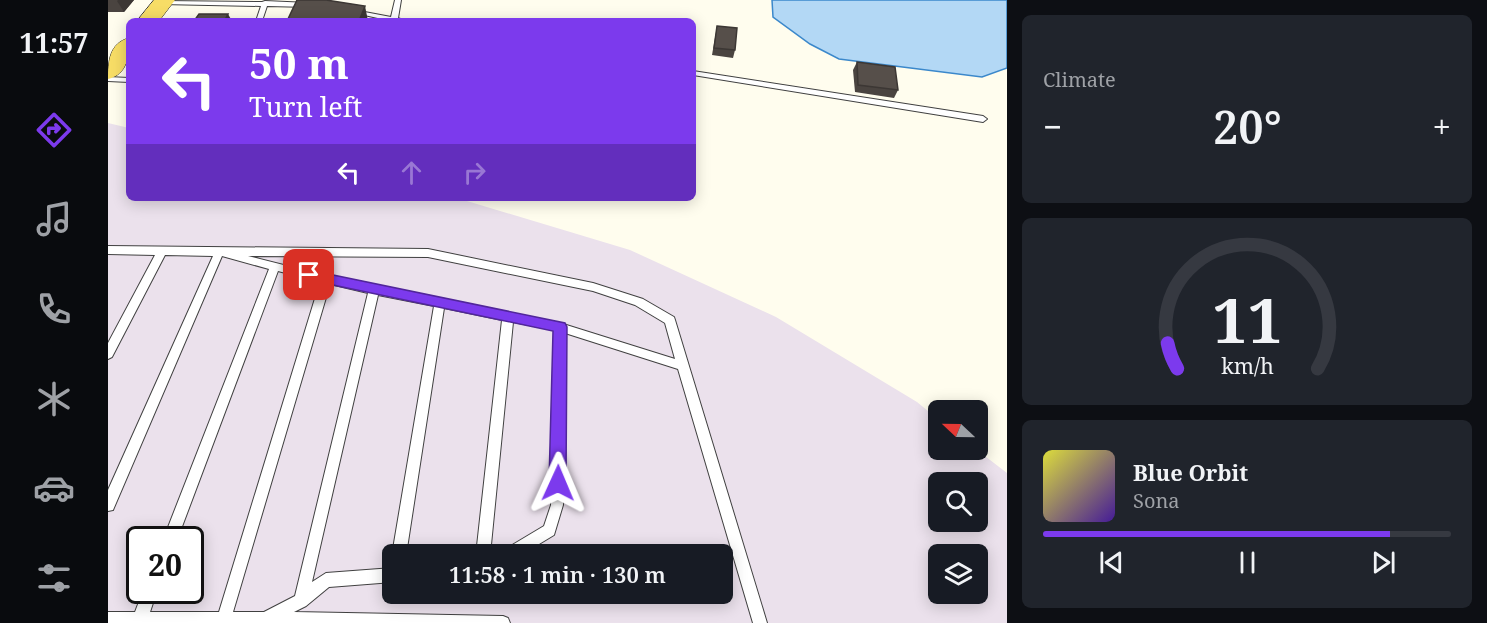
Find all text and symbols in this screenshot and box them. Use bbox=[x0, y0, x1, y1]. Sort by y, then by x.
text: 11:57 bbox=[19, 24, 89, 61]
text: 50 m bbox=[249, 34, 349, 91]
icon: left bbox=[150, 42, 228, 120]
text: Climate bbox=[1043, 66, 1116, 93]
text: Turn left bbox=[249, 88, 362, 125]
text: 20° bbox=[1213, 96, 1282, 157]
text: − bbox=[1043, 104, 1062, 149]
text: + bbox=[1433, 104, 1451, 149]
icon: directions bbox=[33, 109, 75, 151]
icon: left bbox=[332, 156, 365, 189]
icon: ahead bbox=[395, 156, 428, 189]
icon: right bbox=[458, 156, 491, 189]
icon: music bbox=[33, 198, 75, 240]
pin bbox=[283, 249, 334, 300]
icon: arrive bbox=[292, 258, 325, 291]
text: 11 bbox=[1212, 276, 1282, 361]
icon: phone bbox=[33, 288, 75, 330]
text: km/h bbox=[1221, 351, 1274, 380]
icon: climate bbox=[33, 378, 75, 420]
north arrow bbox=[928, 400, 988, 460]
map controls bbox=[928, 400, 988, 604]
position arrow bbox=[526, 451, 590, 515]
text: Blue Orbit bbox=[1133, 457, 1248, 487]
icon: car bbox=[33, 467, 75, 509]
button: search bbox=[928, 472, 988, 532]
text: Sona bbox=[1133, 487, 1180, 514]
speed limit sign: 20 bbox=[126, 526, 204, 604]
button: layers bbox=[928, 544, 988, 604]
icon: previous bbox=[1095, 546, 1128, 579]
icon: pause bbox=[1231, 546, 1264, 579]
icon: next bbox=[1367, 546, 1400, 579]
icon: filters bbox=[33, 557, 75, 599]
text: 11:58 · 1 min · 130 m bbox=[449, 559, 666, 589]

